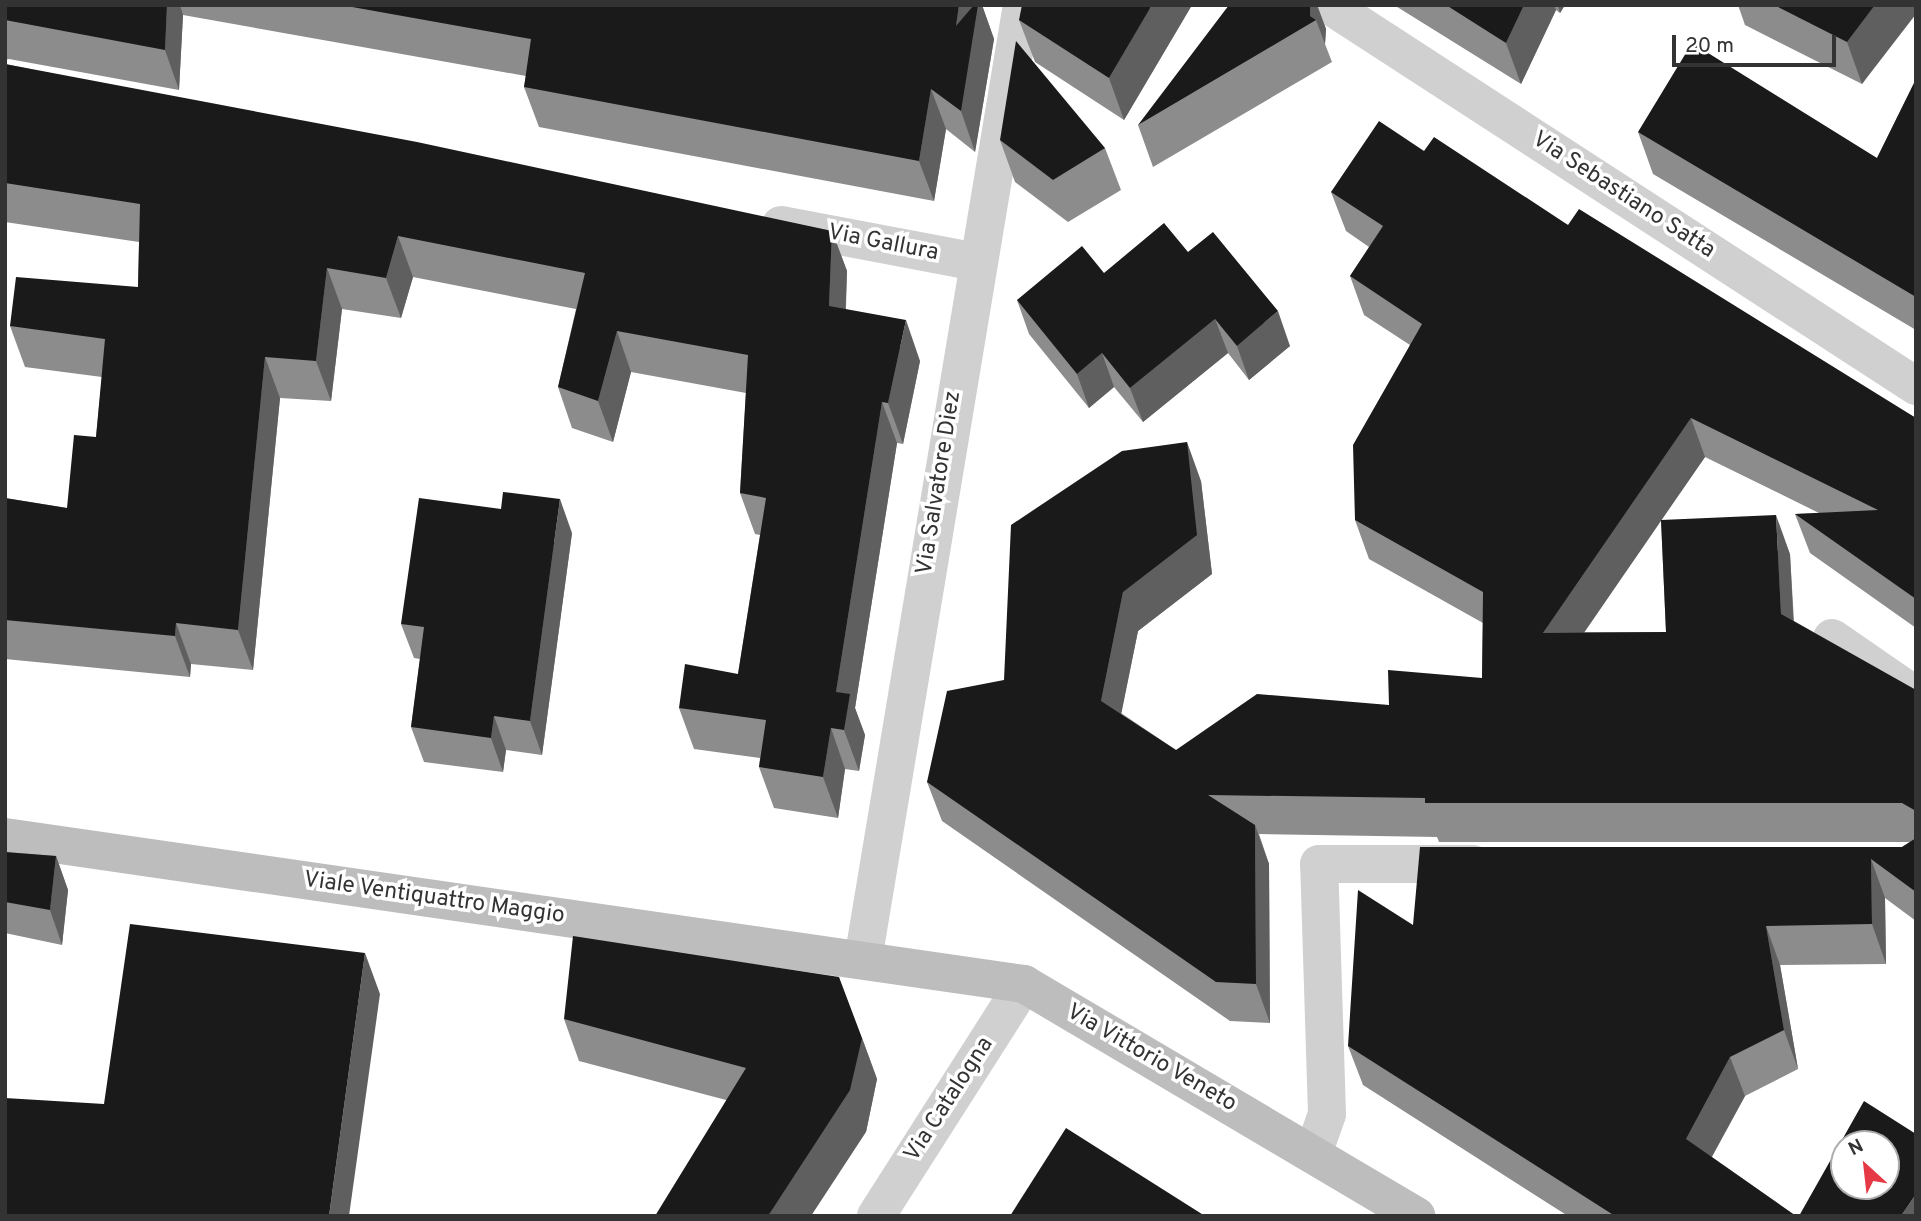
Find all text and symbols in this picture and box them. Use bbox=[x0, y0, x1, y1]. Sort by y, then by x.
scale bar bbox=[1676, 21, 1840, 65]
text: 20 m bbox=[1685, 33, 1734, 60]
street label: Via Sebastiano Satta bbox=[1526, 127, 1720, 265]
street label: Via Gallura bbox=[825, 220, 941, 268]
street label: Via Salvatore Diez bbox=[912, 389, 968, 577]
street label: Viale Ventiquattro Maggio bbox=[301, 867, 567, 931]
street label: Via Vittorio Veneto bbox=[1060, 999, 1242, 1119]
street label: Via Catalogna bbox=[899, 1033, 1001, 1167]
north arrow bbox=[1830, 1130, 1900, 1200]
text: N bbox=[1845, 1134, 1868, 1162]

